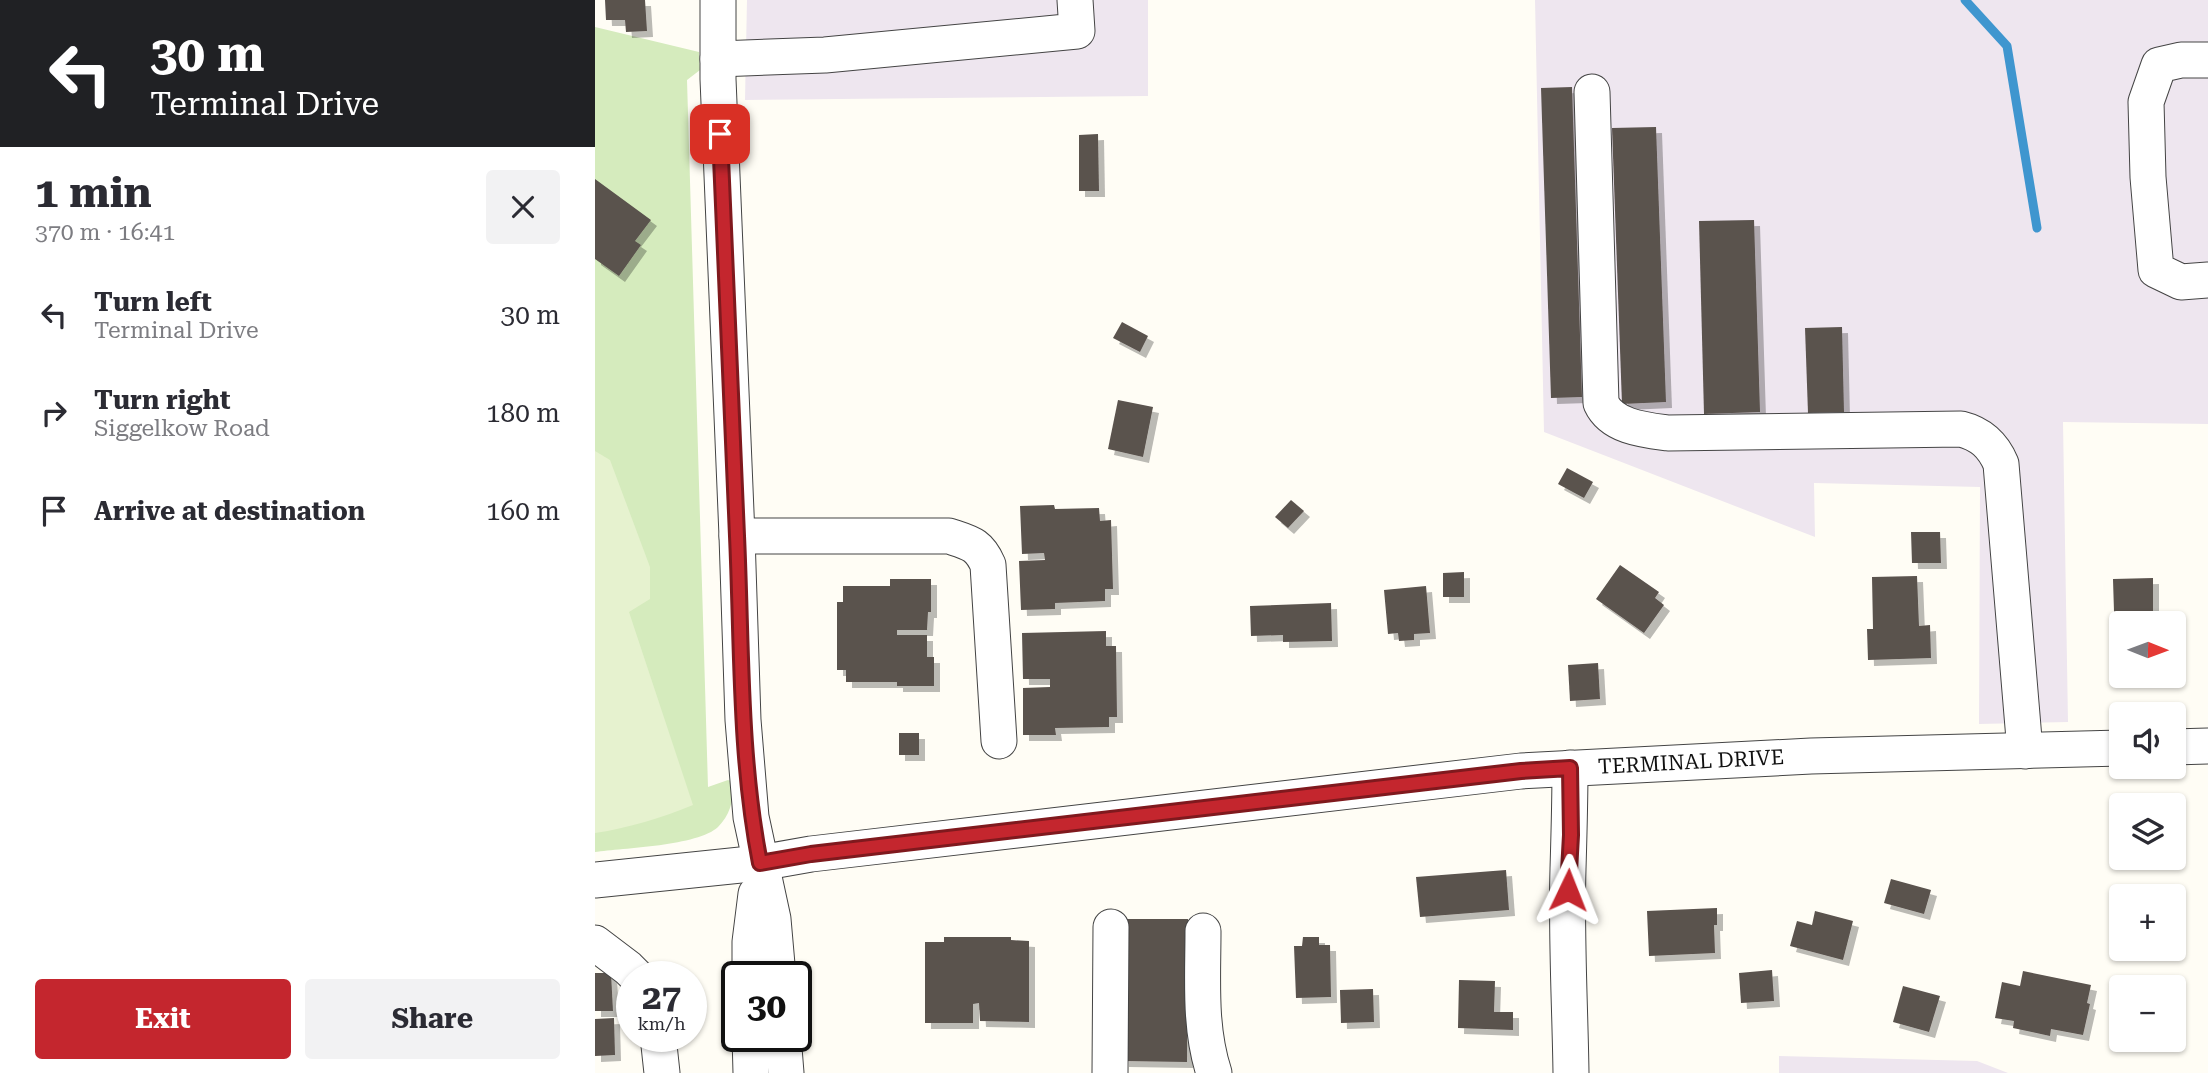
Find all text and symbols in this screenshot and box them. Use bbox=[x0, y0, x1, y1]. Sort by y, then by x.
text: 30 m bbox=[150, 26, 265, 83]
icon: left bbox=[35, 28, 126, 119]
text: Terminal Drive bbox=[150, 85, 379, 123]
pin bbox=[690, 104, 750, 164]
icon: arrive bbox=[701, 115, 739, 153]
text: 1 min bbox=[35, 168, 152, 217]
button: close bbox=[486, 170, 560, 244]
text: 370 m · 16:41 bbox=[35, 219, 175, 246]
text: Turn left bbox=[94, 287, 212, 317]
icon: left bbox=[35, 296, 73, 334]
text: 30 m bbox=[501, 300, 560, 330]
text: Terminal Drive bbox=[94, 317, 259, 344]
text: Turn right bbox=[94, 385, 230, 415]
icon: right bbox=[35, 394, 73, 432]
text: 180 m bbox=[486, 398, 560, 428]
text: Siggelkow Road bbox=[94, 415, 270, 442]
icon: arrive bbox=[35, 492, 73, 530]
text: Arrive at destination bbox=[94, 496, 365, 526]
text: 160 m bbox=[486, 496, 560, 526]
north arrow bbox=[2109, 611, 2186, 688]
map controls bbox=[2109, 611, 2186, 1052]
button: sound bbox=[2109, 702, 2186, 779]
street label: TERMINAL DRIVE bbox=[1597, 745, 1785, 779]
button: layers bbox=[2109, 793, 2186, 870]
position arrow bbox=[1531, 853, 1605, 927]
button: + bbox=[2109, 884, 2186, 961]
speed limit sign: 30 bbox=[721, 961, 812, 1052]
button: − bbox=[2109, 975, 2186, 1052]
text: 27 bbox=[642, 977, 681, 1018]
button: Exit bbox=[35, 979, 291, 1059]
button: Share bbox=[305, 979, 560, 1059]
text: km/h bbox=[637, 1013, 686, 1034]

